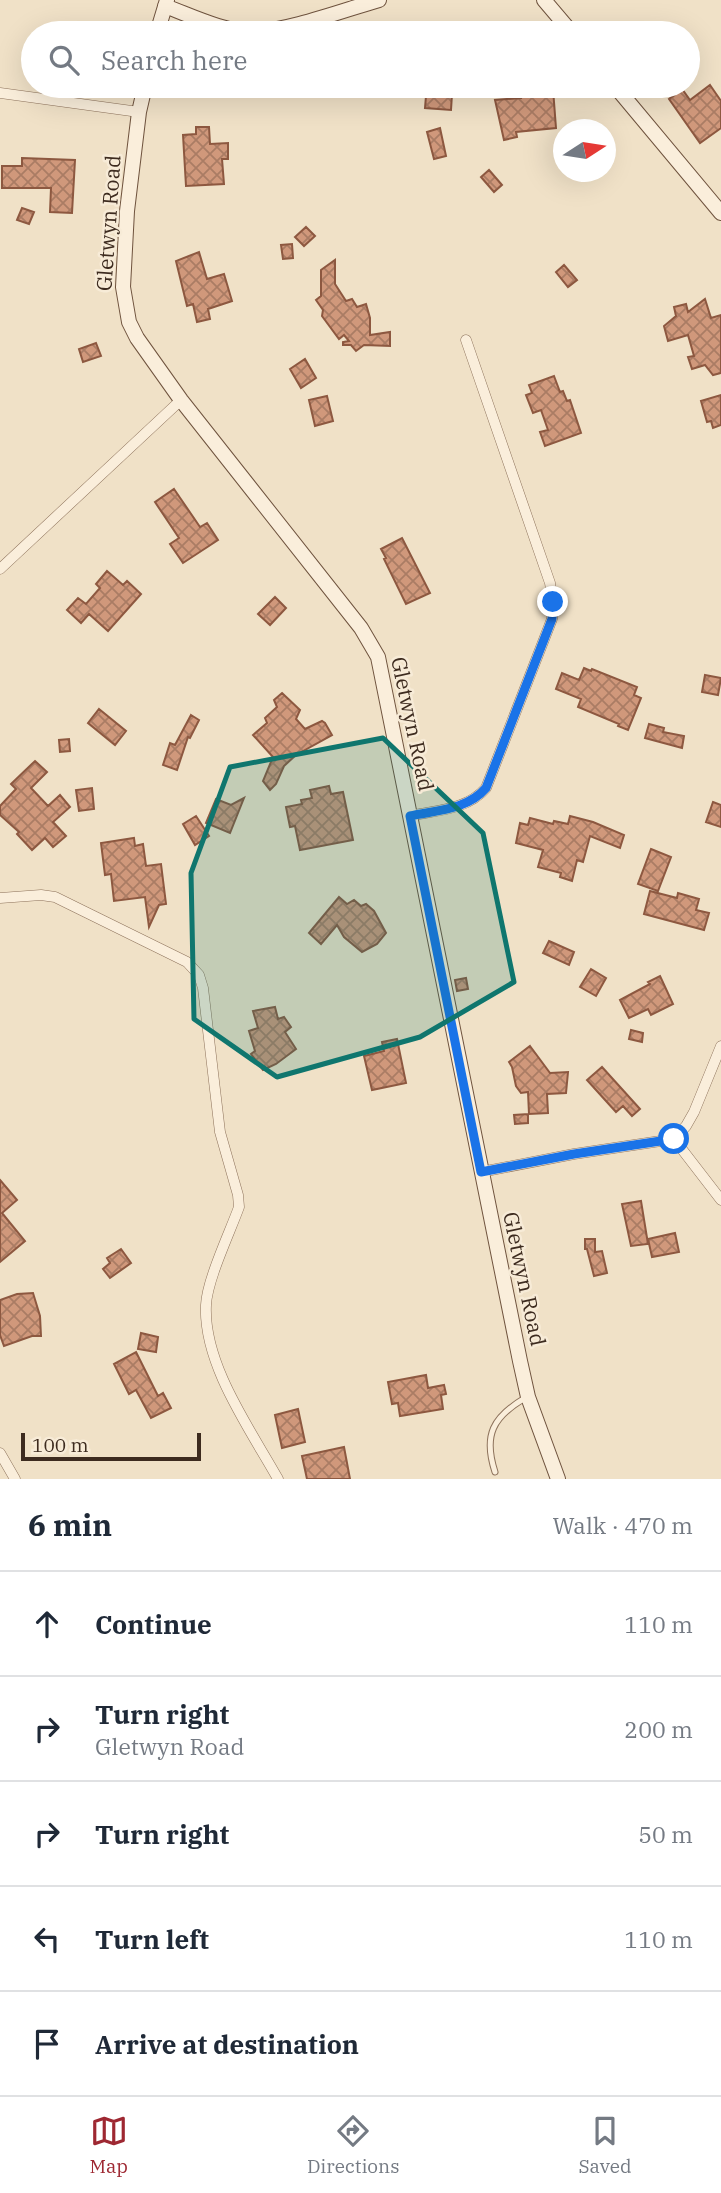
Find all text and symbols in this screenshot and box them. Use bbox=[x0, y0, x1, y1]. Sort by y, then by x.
search box bbox=[21, 21, 700, 98]
icon: search bbox=[45, 41, 83, 79]
text: Search here bbox=[101, 43, 247, 77]
north arrow bbox=[553, 119, 616, 182]
street label: Gletwyn Road bbox=[89, 154, 127, 292]
route end bbox=[537, 586, 568, 617]
street label: Gletwyn Road bbox=[385, 654, 441, 794]
route start bbox=[658, 1123, 689, 1154]
street label: Gletwyn Road bbox=[497, 1209, 553, 1349]
scale bar bbox=[21, 1430, 201, 1462]
text: 100 m bbox=[32, 1433, 89, 1457]
text: 6 min bbox=[28, 1505, 112, 1544]
text: Walk · 470 m bbox=[552, 1510, 693, 1540]
icon: ahead bbox=[28, 1605, 66, 1643]
text: Continue bbox=[95, 1607, 212, 1641]
text: 110 m bbox=[624, 1609, 693, 1639]
text: Turn right bbox=[95, 1697, 229, 1731]
icon: right bbox=[28, 1710, 66, 1748]
text: 200 m bbox=[624, 1714, 693, 1744]
text: Gletwyn Road bbox=[95, 1731, 244, 1761]
icon: right bbox=[28, 1815, 66, 1853]
text: Turn right bbox=[95, 1817, 229, 1851]
text: 50 m bbox=[638, 1819, 693, 1849]
icon: left bbox=[28, 1920, 66, 1958]
text: Turn left bbox=[95, 1922, 209, 1956]
text: 110 m bbox=[624, 1924, 693, 1954]
icon: arrive bbox=[28, 2025, 66, 2063]
text: Arrive at destination bbox=[95, 2027, 359, 2061]
tab: Map bbox=[89, 2112, 128, 2178]
tab: Directions bbox=[307, 2112, 400, 2178]
tab: Saved bbox=[578, 2112, 632, 2178]

